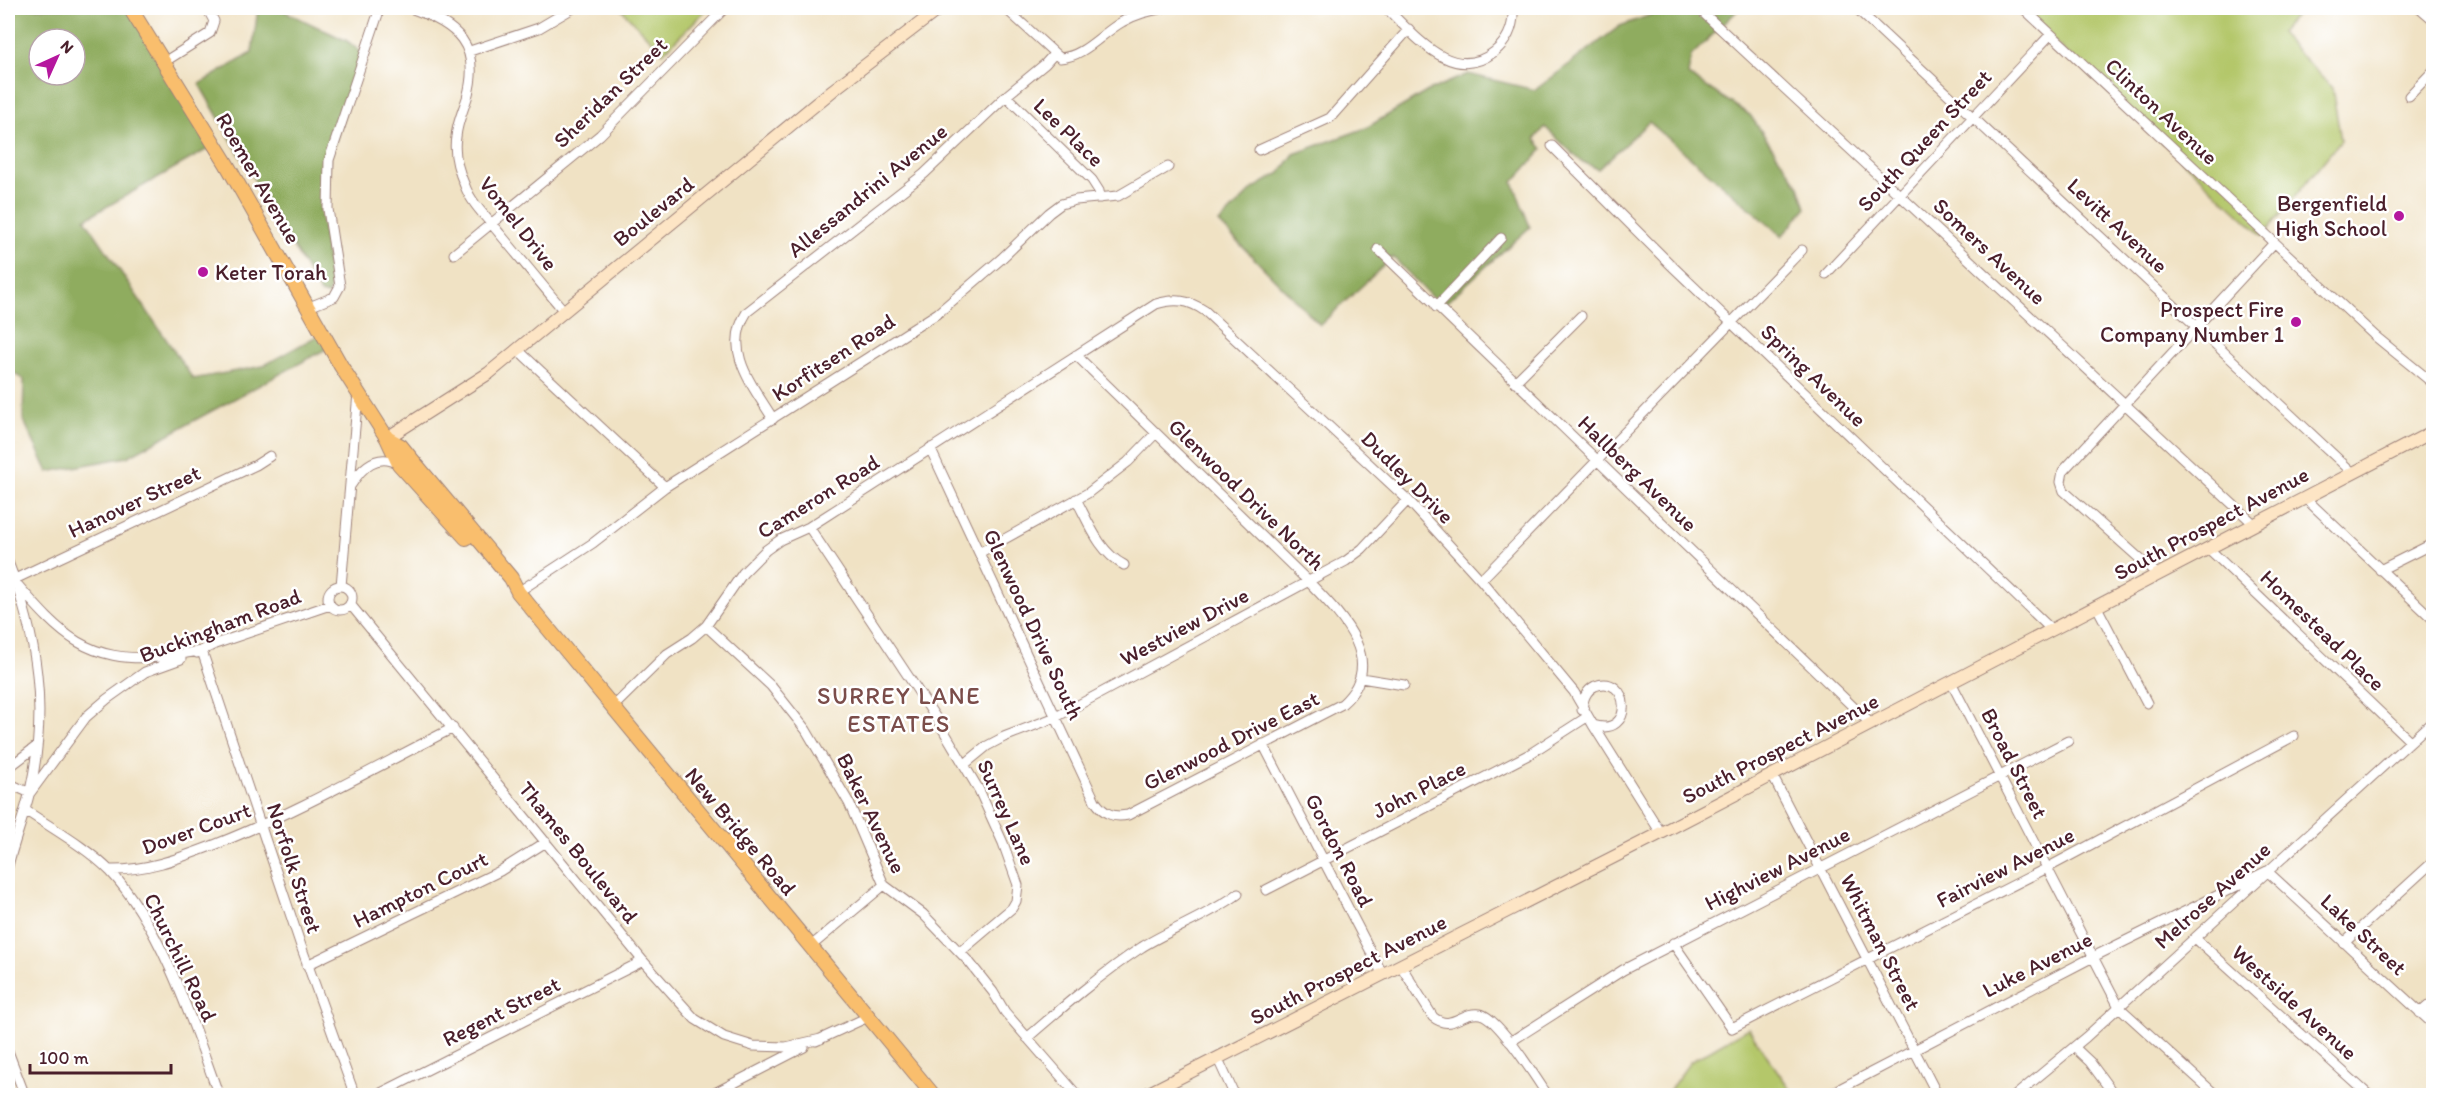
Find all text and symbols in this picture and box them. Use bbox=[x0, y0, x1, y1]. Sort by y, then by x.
north arrow bbox=[27, 27, 87, 87]
street label: Sheridan Street bbox=[548, 31, 673, 153]
text: N bbox=[57, 36, 78, 57]
street label: Clinton Avenue bbox=[2100, 52, 2224, 171]
street label: South Queen Street bbox=[1851, 64, 1997, 217]
street label: Lee Place bbox=[1028, 92, 1110, 173]
street label: Roemer Avenue bbox=[210, 108, 307, 249]
street label: Allessandrini Avenue bbox=[782, 118, 953, 263]
street label: Boulevard bbox=[607, 170, 699, 252]
street label: Vomel Drive bbox=[473, 171, 564, 276]
street label: Levitt Avenue bbox=[2062, 172, 2174, 279]
place label: Bergenfield High School bbox=[2275, 190, 2387, 242]
street label: Somers Avenue bbox=[1928, 192, 2052, 311]
marker: Bergenfield High School bbox=[2392, 209, 2406, 223]
place label: Keter Torah bbox=[215, 259, 327, 286]
marker: Keter Torah bbox=[196, 265, 210, 279]
place label: Prospect Fire Company Number 1 bbox=[2100, 296, 2284, 348]
street label: Korfitsen Road bbox=[767, 307, 900, 407]
marker: Prospect Fire Company Number 1 bbox=[2289, 315, 2303, 329]
street label: Spring Avenue bbox=[1755, 318, 1872, 433]
street label: Hallberg Avenue bbox=[1572, 410, 1703, 537]
street label: Glenwood Drive North bbox=[1163, 413, 1331, 576]
street label: Dudley Drive bbox=[1356, 425, 1460, 529]
street label: Cameron Road bbox=[752, 448, 884, 545]
street label: Hanover Street bbox=[64, 459, 205, 544]
street label: South Prospect Avenue bbox=[2109, 461, 2313, 586]
street label: Glenwood Drive South bbox=[977, 525, 1090, 724]
street label: Homestead Place bbox=[2255, 564, 2391, 697]
street label: Westview Drive bbox=[1115, 581, 1253, 672]
street label: Buckingham Road bbox=[136, 582, 305, 669]
district label: SURREY LANE ESTATES bbox=[817, 681, 981, 738]
street label: Glenwood Drive East bbox=[1139, 684, 1324, 796]
street label: South Prospect Avenue bbox=[1677, 687, 1883, 810]
street label: Broad Street bbox=[1975, 703, 2054, 823]
street label: Baker Avenue bbox=[831, 749, 912, 878]
street label: Surrey Lane bbox=[971, 755, 1042, 869]
street label: John Place bbox=[1368, 755, 1470, 824]
street label: New Bridge Road bbox=[679, 762, 802, 901]
street label: Thames Boulevard bbox=[513, 776, 644, 929]
street label: Gordon Road bbox=[1299, 789, 1380, 911]
street label: Dover Court bbox=[138, 796, 254, 861]
street label: Norfolk Street bbox=[261, 800, 328, 937]
street label: Highview Avenue bbox=[1700, 820, 1854, 917]
street label: Fairview Avenue bbox=[1932, 821, 2079, 914]
street label: Melrose Avenue bbox=[2148, 836, 2276, 955]
street label: Hampton Court bbox=[348, 845, 492, 934]
street label: Whitman Street bbox=[1834, 869, 1927, 1015]
street label: Lake Street bbox=[2315, 888, 2412, 981]
street label: Churchill Road bbox=[138, 889, 223, 1026]
street label: South Prospect Avenue bbox=[1245, 908, 1451, 1031]
street label: Luke Avenue bbox=[1978, 925, 2097, 1004]
street label: Westside Avenue bbox=[2226, 939, 2363, 1066]
street label: Regent Street bbox=[438, 970, 565, 1053]
scale bar bbox=[30, 1037, 171, 1075]
text: 100 m bbox=[39, 1047, 89, 1069]

